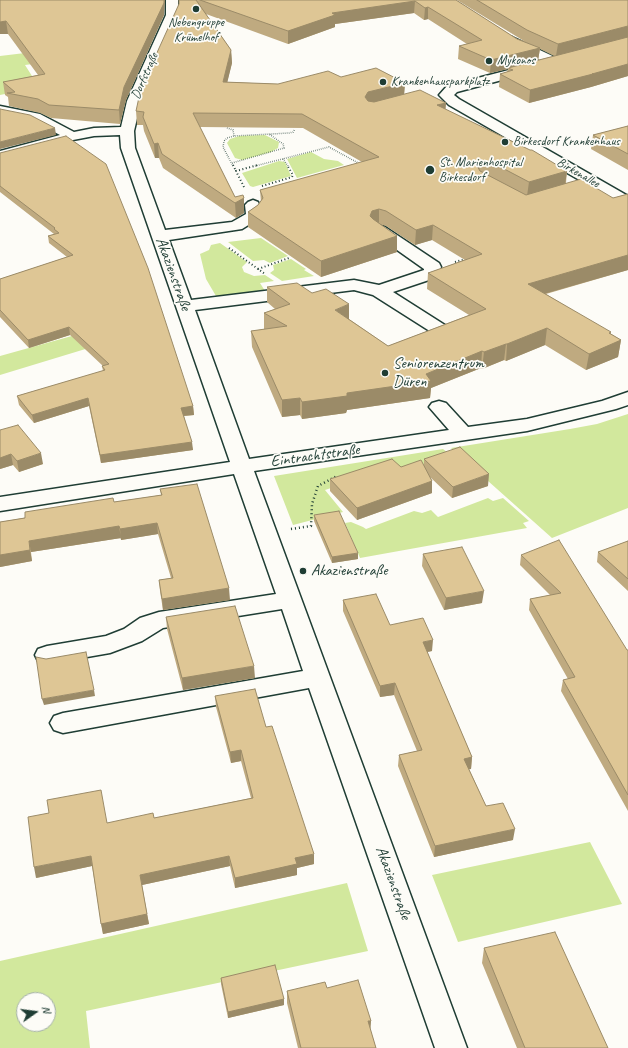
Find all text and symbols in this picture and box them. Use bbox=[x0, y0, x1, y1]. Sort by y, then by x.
marker: Nebengruppe Krümelhof bbox=[191, 4, 201, 14]
place label: Nebengruppe Krümelhof bbox=[168, 15, 224, 46]
street label: Dorfstraße bbox=[128, 51, 162, 101]
place label: Mykonos bbox=[497, 53, 535, 69]
marker: Mykonos bbox=[484, 56, 494, 66]
place label: Krankenhausparkplatz bbox=[391, 74, 489, 90]
marker: Krankenhausparkplatz bbox=[378, 77, 388, 87]
place label: Birkesdorf Krankenhaus bbox=[513, 134, 620, 150]
marker: Birkesdorf Krankenhaus bbox=[500, 137, 510, 147]
street label: Birkenallee bbox=[554, 154, 602, 192]
place label: St. Marienhospital Birkesdorf bbox=[439, 155, 522, 186]
marker: St. Marienhospital Birkesdorf bbox=[424, 164, 436, 176]
street label: Akazienstraße bbox=[151, 235, 195, 313]
place label: Seniorenzentrum Düren bbox=[393, 354, 484, 392]
marker: Seniorenzentrum Düren bbox=[380, 368, 390, 378]
street label: Eintrachtstraße bbox=[269, 440, 361, 472]
place label: Akazienstraße bbox=[311, 561, 387, 581]
marker: Akazienstraße bbox=[298, 566, 308, 576]
street label: Akazienstraße bbox=[371, 844, 415, 922]
north arrow bbox=[16, 992, 56, 1032]
text: N bbox=[39, 1004, 54, 1014]

